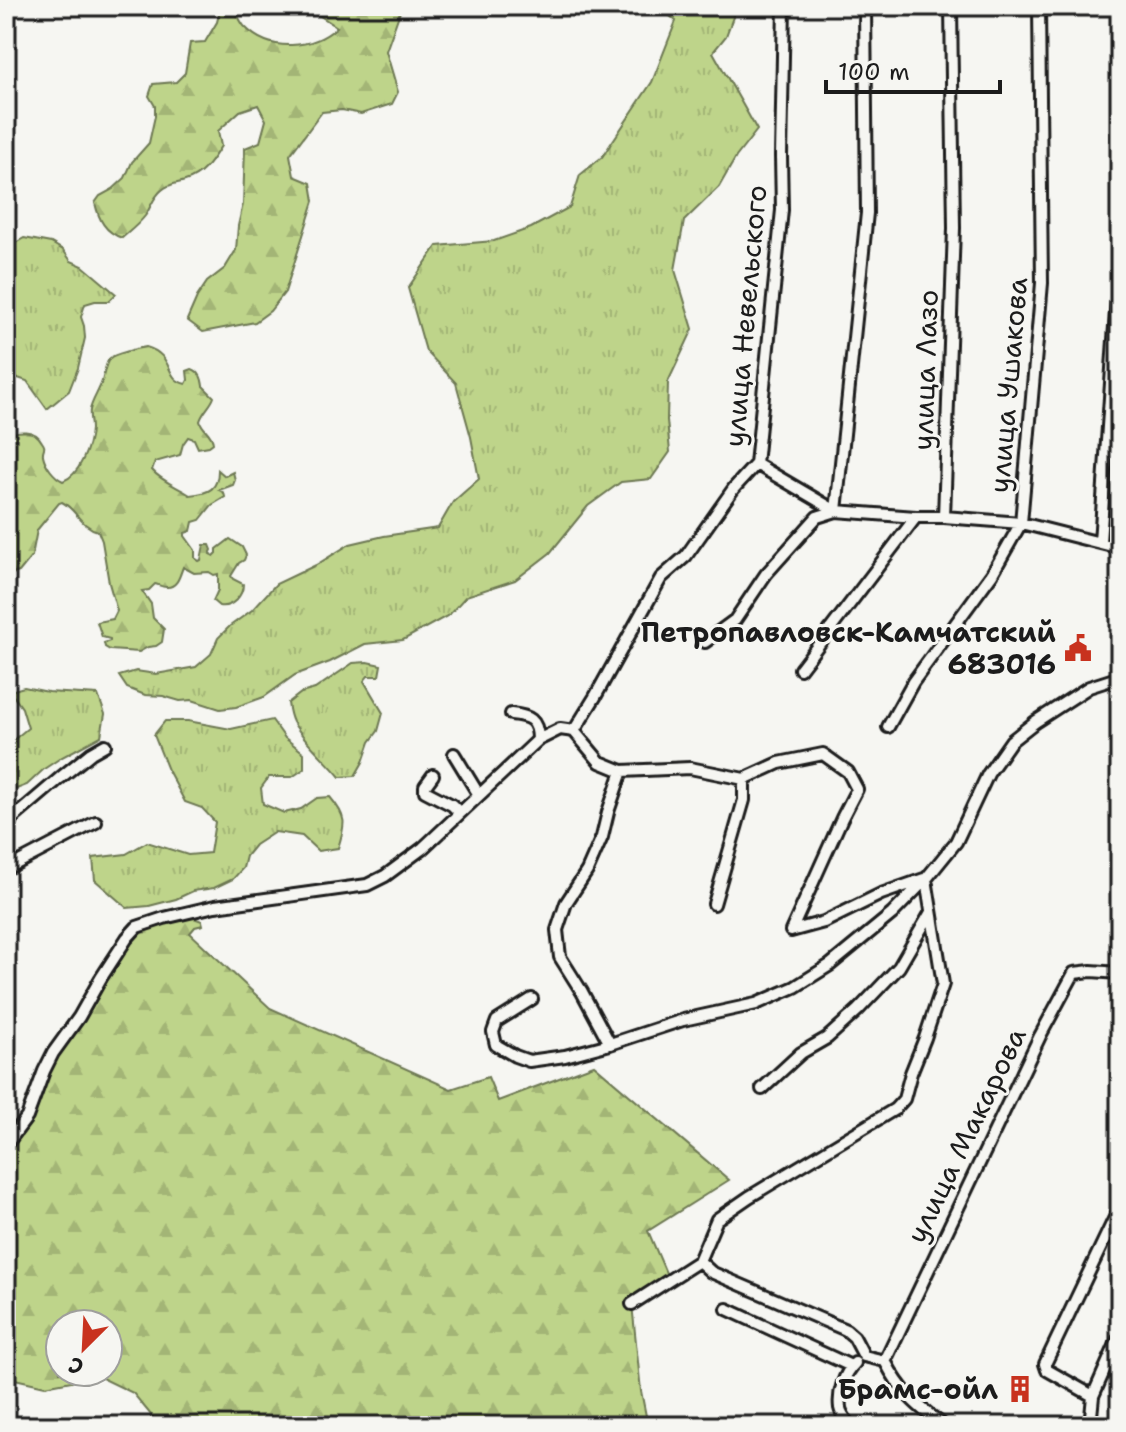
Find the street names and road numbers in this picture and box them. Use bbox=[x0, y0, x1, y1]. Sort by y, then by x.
street label: улица Невельского bbox=[715, 183, 775, 449]
street label: улица Ушакова bbox=[980, 276, 1036, 494]
street label: улица Лазо bbox=[903, 289, 947, 451]
street label: улица Макарова bbox=[897, 1021, 1035, 1249]

